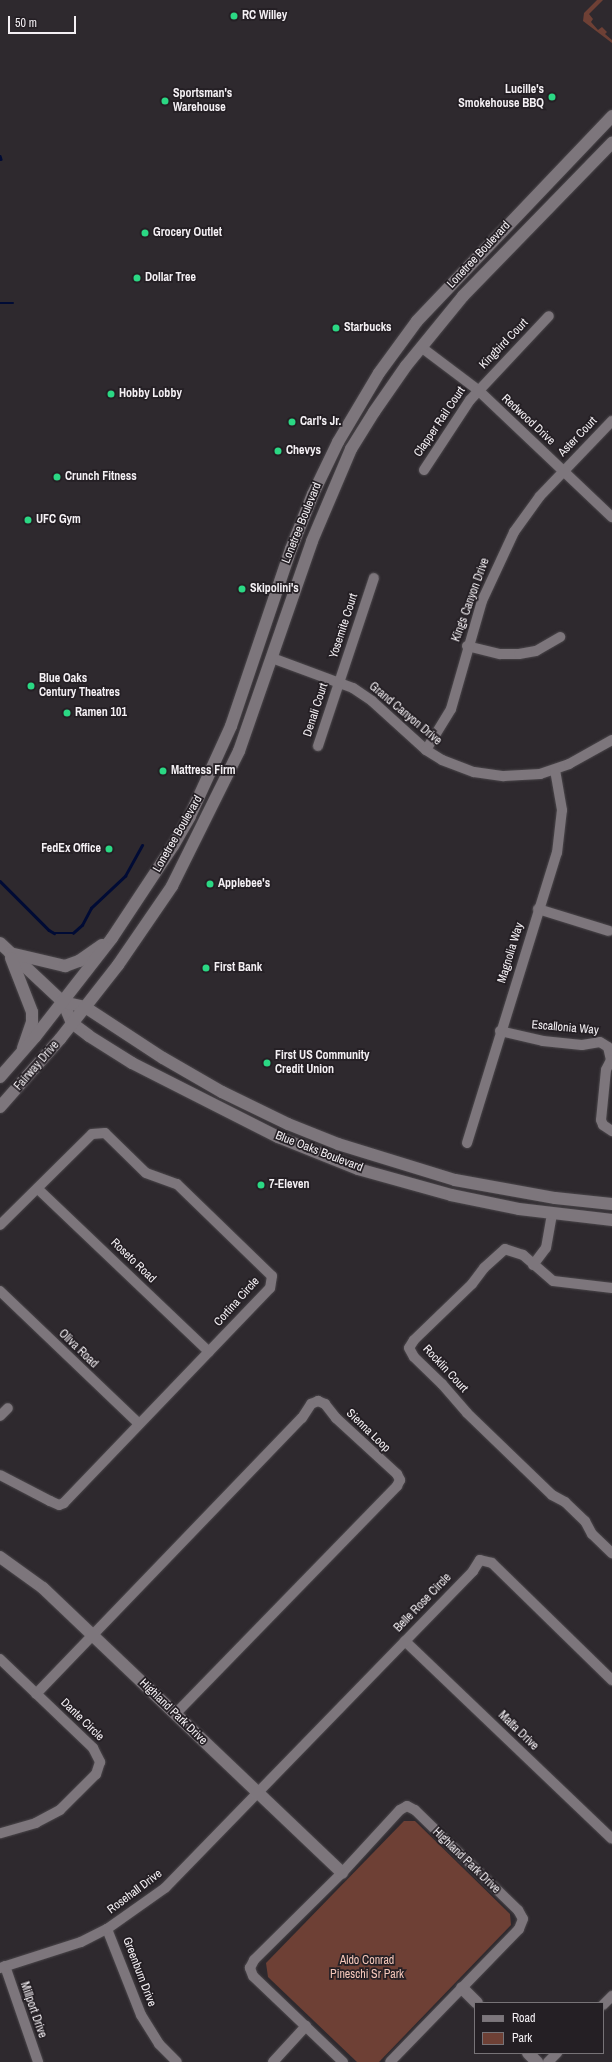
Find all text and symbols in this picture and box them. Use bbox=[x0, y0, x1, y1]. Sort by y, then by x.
scale bar bbox=[10, 8, 78, 34]
place label: RC Willey bbox=[242, 9, 287, 23]
marker: RC Willey bbox=[229, 11, 239, 21]
text: 50 m bbox=[15, 15, 37, 31]
place label: Lucille's Smokehouse BBQ bbox=[458, 83, 544, 111]
place label: Sportsman's Warehouse bbox=[173, 87, 232, 115]
marker: Lucille's Smokehouse BBQ bbox=[547, 92, 557, 102]
marker: Sportsman's Warehouse bbox=[160, 96, 170, 106]
street label: Lonetree Boulevard bbox=[444, 219, 514, 291]
place label: Grocery Outlet bbox=[153, 226, 222, 240]
marker: Grocery Outlet bbox=[140, 228, 150, 238]
place label: Dollar Tree bbox=[145, 271, 196, 285]
marker: Dollar Tree bbox=[132, 273, 142, 283]
street label: Kingbird Court bbox=[477, 316, 531, 372]
place label: Starbucks bbox=[344, 321, 392, 335]
marker: Starbucks bbox=[331, 323, 341, 333]
street label: Clapper Rail Court bbox=[411, 384, 469, 460]
place label: Hobby Lobby bbox=[119, 387, 182, 401]
marker: Hobby Lobby bbox=[106, 389, 116, 399]
street label: Redwood Drive bbox=[498, 392, 558, 448]
street label: Aster Court bbox=[556, 414, 600, 460]
place label: Carl's Jr. bbox=[300, 415, 341, 429]
marker: Carl's Jr. bbox=[287, 417, 297, 427]
place label: Chevys bbox=[286, 444, 321, 458]
marker: Chevys bbox=[273, 446, 283, 456]
place label: Crunch Fitness bbox=[65, 470, 137, 484]
marker: Crunch Fitness bbox=[52, 472, 62, 482]
street label: Lonetree Boulevard bbox=[279, 480, 325, 566]
place label: UFC Gym bbox=[36, 513, 81, 527]
marker: UFC Gym bbox=[23, 515, 33, 525]
street label: Kings Canyon Drive bbox=[449, 556, 493, 644]
place label: Skipolini's bbox=[250, 582, 299, 596]
marker: Skipolini's bbox=[237, 584, 247, 594]
street label: Yosemite Court bbox=[327, 592, 361, 660]
place label: Blue Oaks Century Theatres bbox=[39, 672, 120, 700]
street label: Grand Canyon Drive bbox=[366, 679, 444, 749]
marker: Blue Oaks Century Theatres bbox=[26, 681, 36, 691]
street label: Denali Court bbox=[301, 682, 331, 738]
place label: Ramen 101 bbox=[75, 706, 127, 720]
marker: Ramen 101 bbox=[62, 708, 72, 718]
place label: Mattress Firm bbox=[171, 764, 236, 778]
marker: Mattress Firm bbox=[158, 766, 168, 776]
street label: Lonetree Boulevard bbox=[150, 793, 206, 875]
place label: FedEx Office bbox=[41, 842, 101, 856]
marker: FedEx Office bbox=[104, 844, 114, 854]
place label: Applebee's bbox=[218, 877, 270, 891]
marker: Applebee's bbox=[205, 879, 215, 889]
street label: Magnolia Way bbox=[495, 921, 527, 985]
place label: First Bank bbox=[214, 961, 262, 975]
marker: First Bank bbox=[201, 963, 211, 973]
street label: Escallonia Way bbox=[531, 1018, 599, 1038]
street label: Fairway Drive bbox=[12, 1038, 62, 1094]
place label: First US Community Credit Union bbox=[275, 1049, 370, 1077]
marker: First US Community Credit Union bbox=[262, 1058, 272, 1068]
street label: Blue Oaks Boulevard bbox=[273, 1129, 365, 1175]
place label: 7-Eleven bbox=[269, 1178, 309, 1192]
marker: 7-Eleven bbox=[256, 1180, 266, 1190]
street label: Roseto Road bbox=[107, 1236, 159, 1286]
street label: Cortina Circle bbox=[211, 1275, 263, 1329]
street label: Oliva Road bbox=[55, 1327, 101, 1371]
street label: Rocklin Court bbox=[419, 1342, 471, 1396]
street label: Sienna Loop bbox=[343, 1406, 393, 1456]
street label: Belle Rose Circle bbox=[391, 1571, 455, 1635]
street label: Highland Park Drive bbox=[136, 1676, 210, 1748]
street label: Dante Circle bbox=[57, 1696, 107, 1744]
street label: Malta Drive bbox=[495, 1708, 541, 1754]
street label: Highland Park Drive bbox=[429, 1825, 503, 1897]
street label: Rosehall Drive bbox=[105, 1867, 165, 1917]
street label: Greenburn Drive bbox=[119, 1935, 159, 2009]
park label: Aldo Conrad Pineschi Sr Park bbox=[330, 1954, 404, 1982]
street label: Millport Drive bbox=[17, 1980, 49, 2040]
legend bbox=[474, 2002, 604, 2054]
text: Road bbox=[512, 2010, 536, 2026]
text: Park bbox=[512, 2030, 532, 2046]

